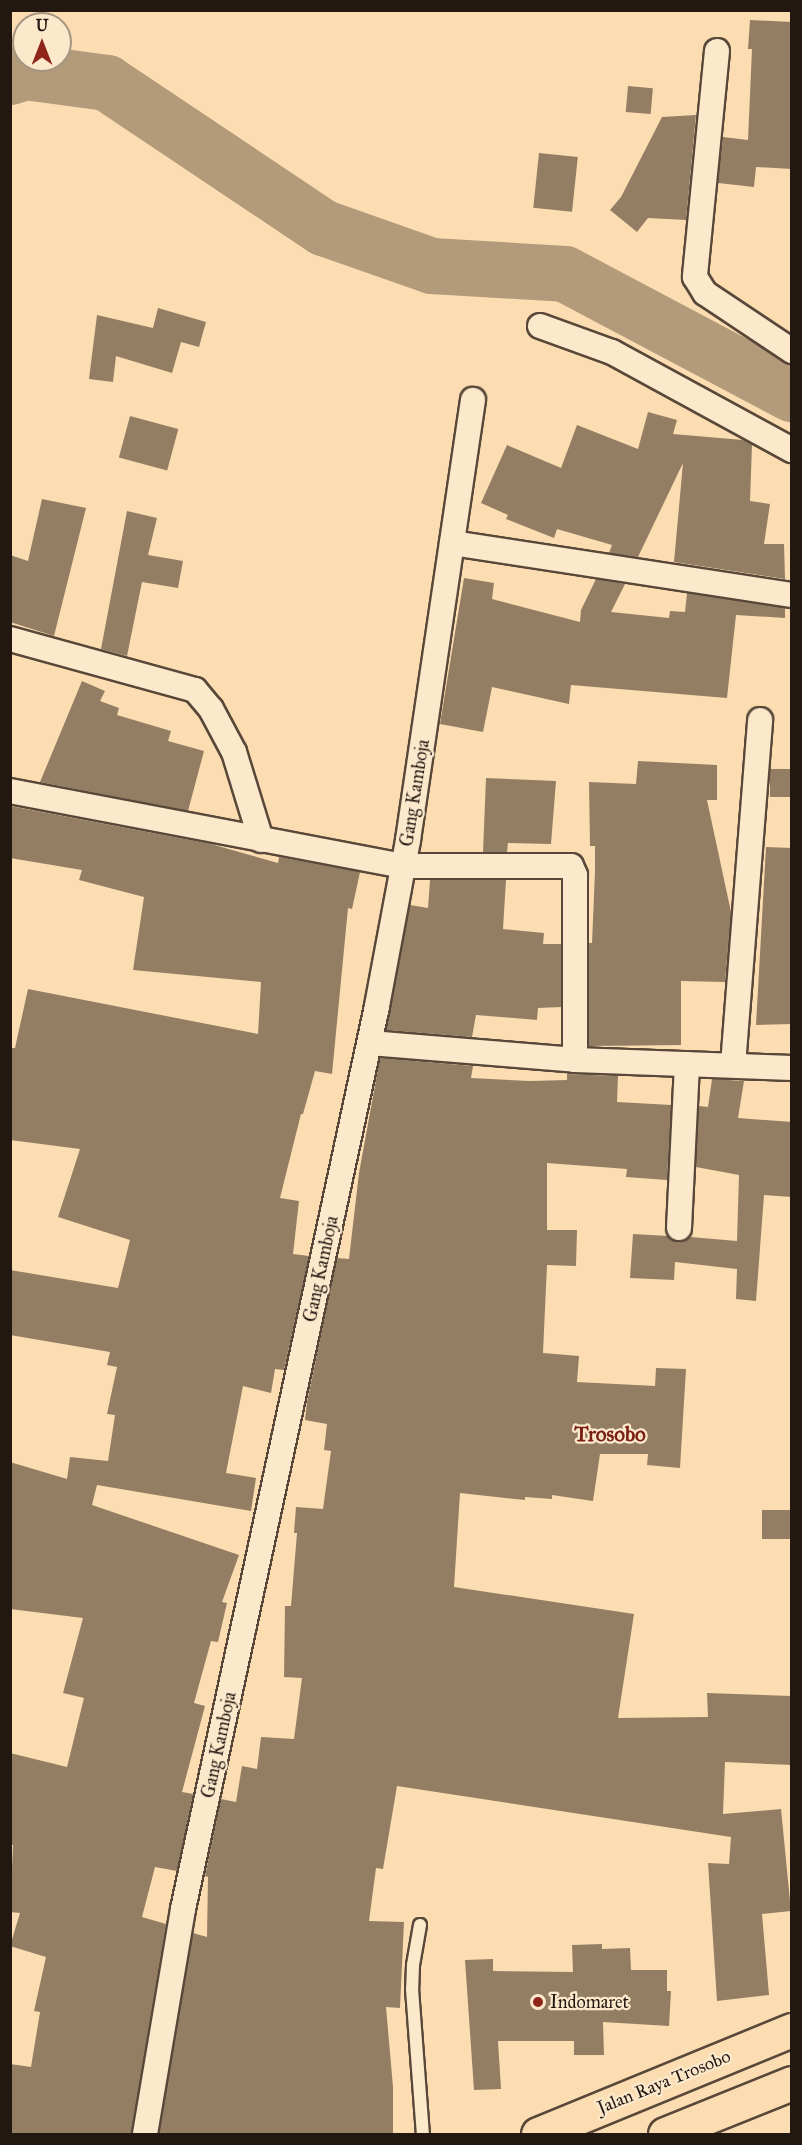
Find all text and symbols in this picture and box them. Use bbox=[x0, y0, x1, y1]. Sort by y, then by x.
north arrow bbox=[12, 12, 72, 72]
text: U bbox=[36, 16, 48, 35]
street label: Gang Kamboja bbox=[396, 738, 434, 848]
street label: Gang Kamboja bbox=[299, 1214, 343, 1324]
district label: Trosobo bbox=[574, 1421, 646, 1447]
street label: Gang Kamboja bbox=[197, 1690, 241, 1800]
place label: Indomaret bbox=[550, 1991, 629, 2013]
marker: Indomaret bbox=[531, 1995, 545, 2009]
street label: Jalan Raya Trosobo bbox=[594, 2045, 734, 2119]

